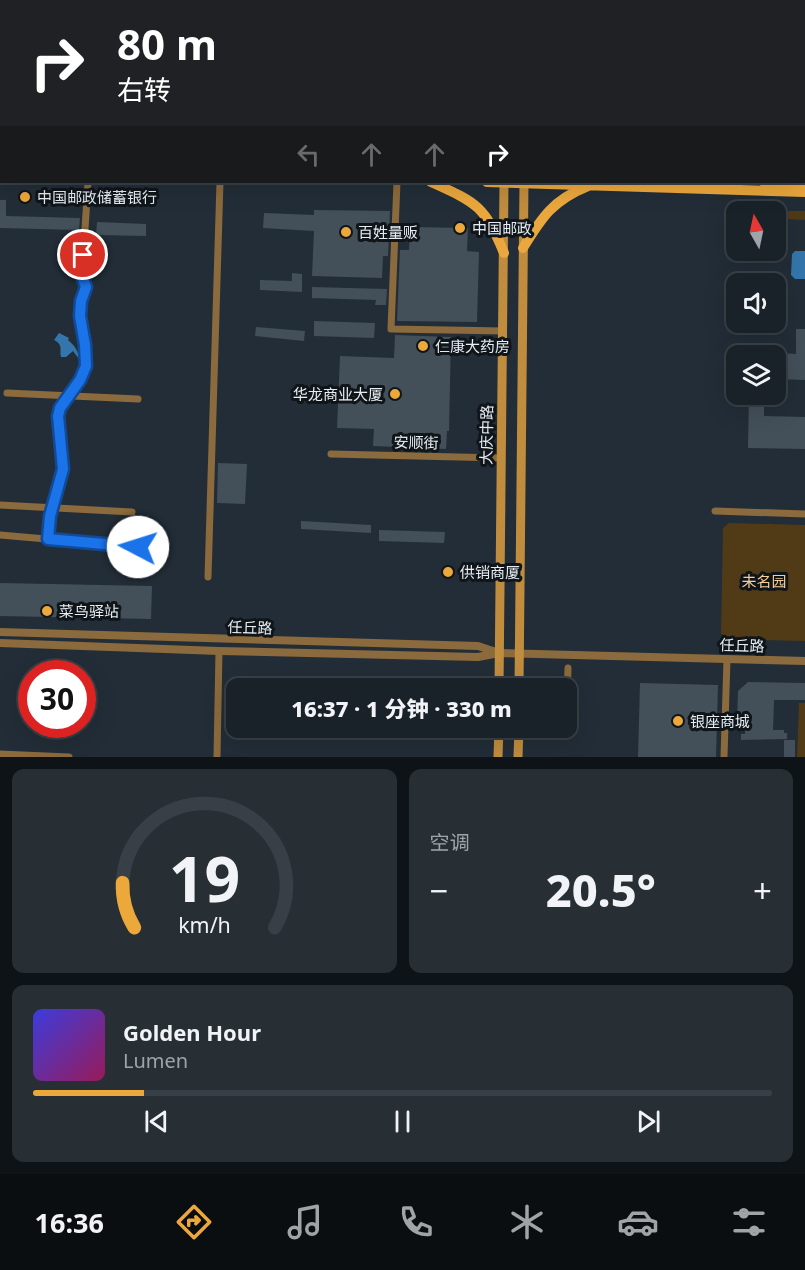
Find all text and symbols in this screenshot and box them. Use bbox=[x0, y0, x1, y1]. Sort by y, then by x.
text: 80 m bbox=[117, 15, 217, 72]
icon: right bbox=[18, 24, 96, 102]
text: 右转 bbox=[117, 71, 171, 108]
icon: left bbox=[292, 138, 325, 171]
icon: ahead bbox=[355, 138, 388, 171]
icon: ahead bbox=[418, 138, 451, 171]
icon: right bbox=[481, 138, 514, 171]
place label: 中国邮政储蓄银行 bbox=[37, 187, 157, 207]
marker: 中国邮政储蓄银行 bbox=[18, 190, 32, 204]
north arrow bbox=[726, 201, 786, 261]
map controls bbox=[726, 201, 786, 405]
place label: 中国邮政 bbox=[472, 218, 532, 238]
marker: 中国邮政 bbox=[453, 221, 467, 235]
place label: 百姓量贩 bbox=[358, 222, 418, 242]
marker: 百姓量贩 bbox=[339, 225, 353, 239]
pin bbox=[57, 229, 108, 280]
icon: arrive bbox=[66, 238, 99, 271]
button: sound bbox=[726, 273, 786, 333]
place label: 仁康大药房 bbox=[435, 336, 510, 356]
marker: 仁康大药房 bbox=[416, 339, 430, 353]
button: layers bbox=[726, 345, 786, 405]
place label: 华龙商业大厦 bbox=[293, 384, 383, 404]
marker: 华龙商业大厦 bbox=[388, 387, 402, 401]
street label: 大庆中路 bbox=[475, 405, 497, 465]
street label: 安顺街 bbox=[393, 432, 439, 452]
position arrow bbox=[106, 515, 170, 579]
place label: 供销商厦 bbox=[460, 562, 520, 582]
marker: 供销商厦 bbox=[441, 565, 455, 579]
park label: 未名园 bbox=[741, 571, 787, 591]
place label: 菜鸟驿站 bbox=[59, 601, 119, 621]
marker: 菜鸟驿站 bbox=[40, 604, 54, 618]
street label: 任丘路 bbox=[227, 616, 273, 638]
street label: 任丘路 bbox=[719, 634, 765, 656]
speed limit sign: 30 bbox=[18, 660, 96, 738]
text: 16:37 · 1 分钟 · 330 m bbox=[291, 693, 512, 723]
place label: 银座商城 bbox=[690, 711, 750, 731]
marker: 银座商城 bbox=[671, 714, 685, 728]
text: 空调 bbox=[430, 829, 470, 856]
text: 19 bbox=[169, 835, 240, 920]
text: 20.5° bbox=[546, 859, 656, 920]
text: − bbox=[430, 868, 448, 913]
text: + bbox=[753, 868, 772, 913]
text: km/h bbox=[178, 910, 231, 939]
text: Golden Hour bbox=[123, 1017, 261, 1047]
text: Lumen bbox=[123, 1047, 188, 1074]
icon: previous bbox=[140, 1105, 173, 1138]
icon: pause bbox=[386, 1105, 419, 1138]
icon: next bbox=[632, 1105, 665, 1138]
icon: directions bbox=[173, 1201, 215, 1243]
icon: music bbox=[284, 1201, 326, 1243]
icon: phone bbox=[395, 1201, 437, 1243]
icon: climate bbox=[506, 1201, 548, 1243]
icon: car bbox=[617, 1201, 659, 1243]
icon: filters bbox=[728, 1201, 770, 1243]
text: 16:36 bbox=[35, 1204, 104, 1241]

